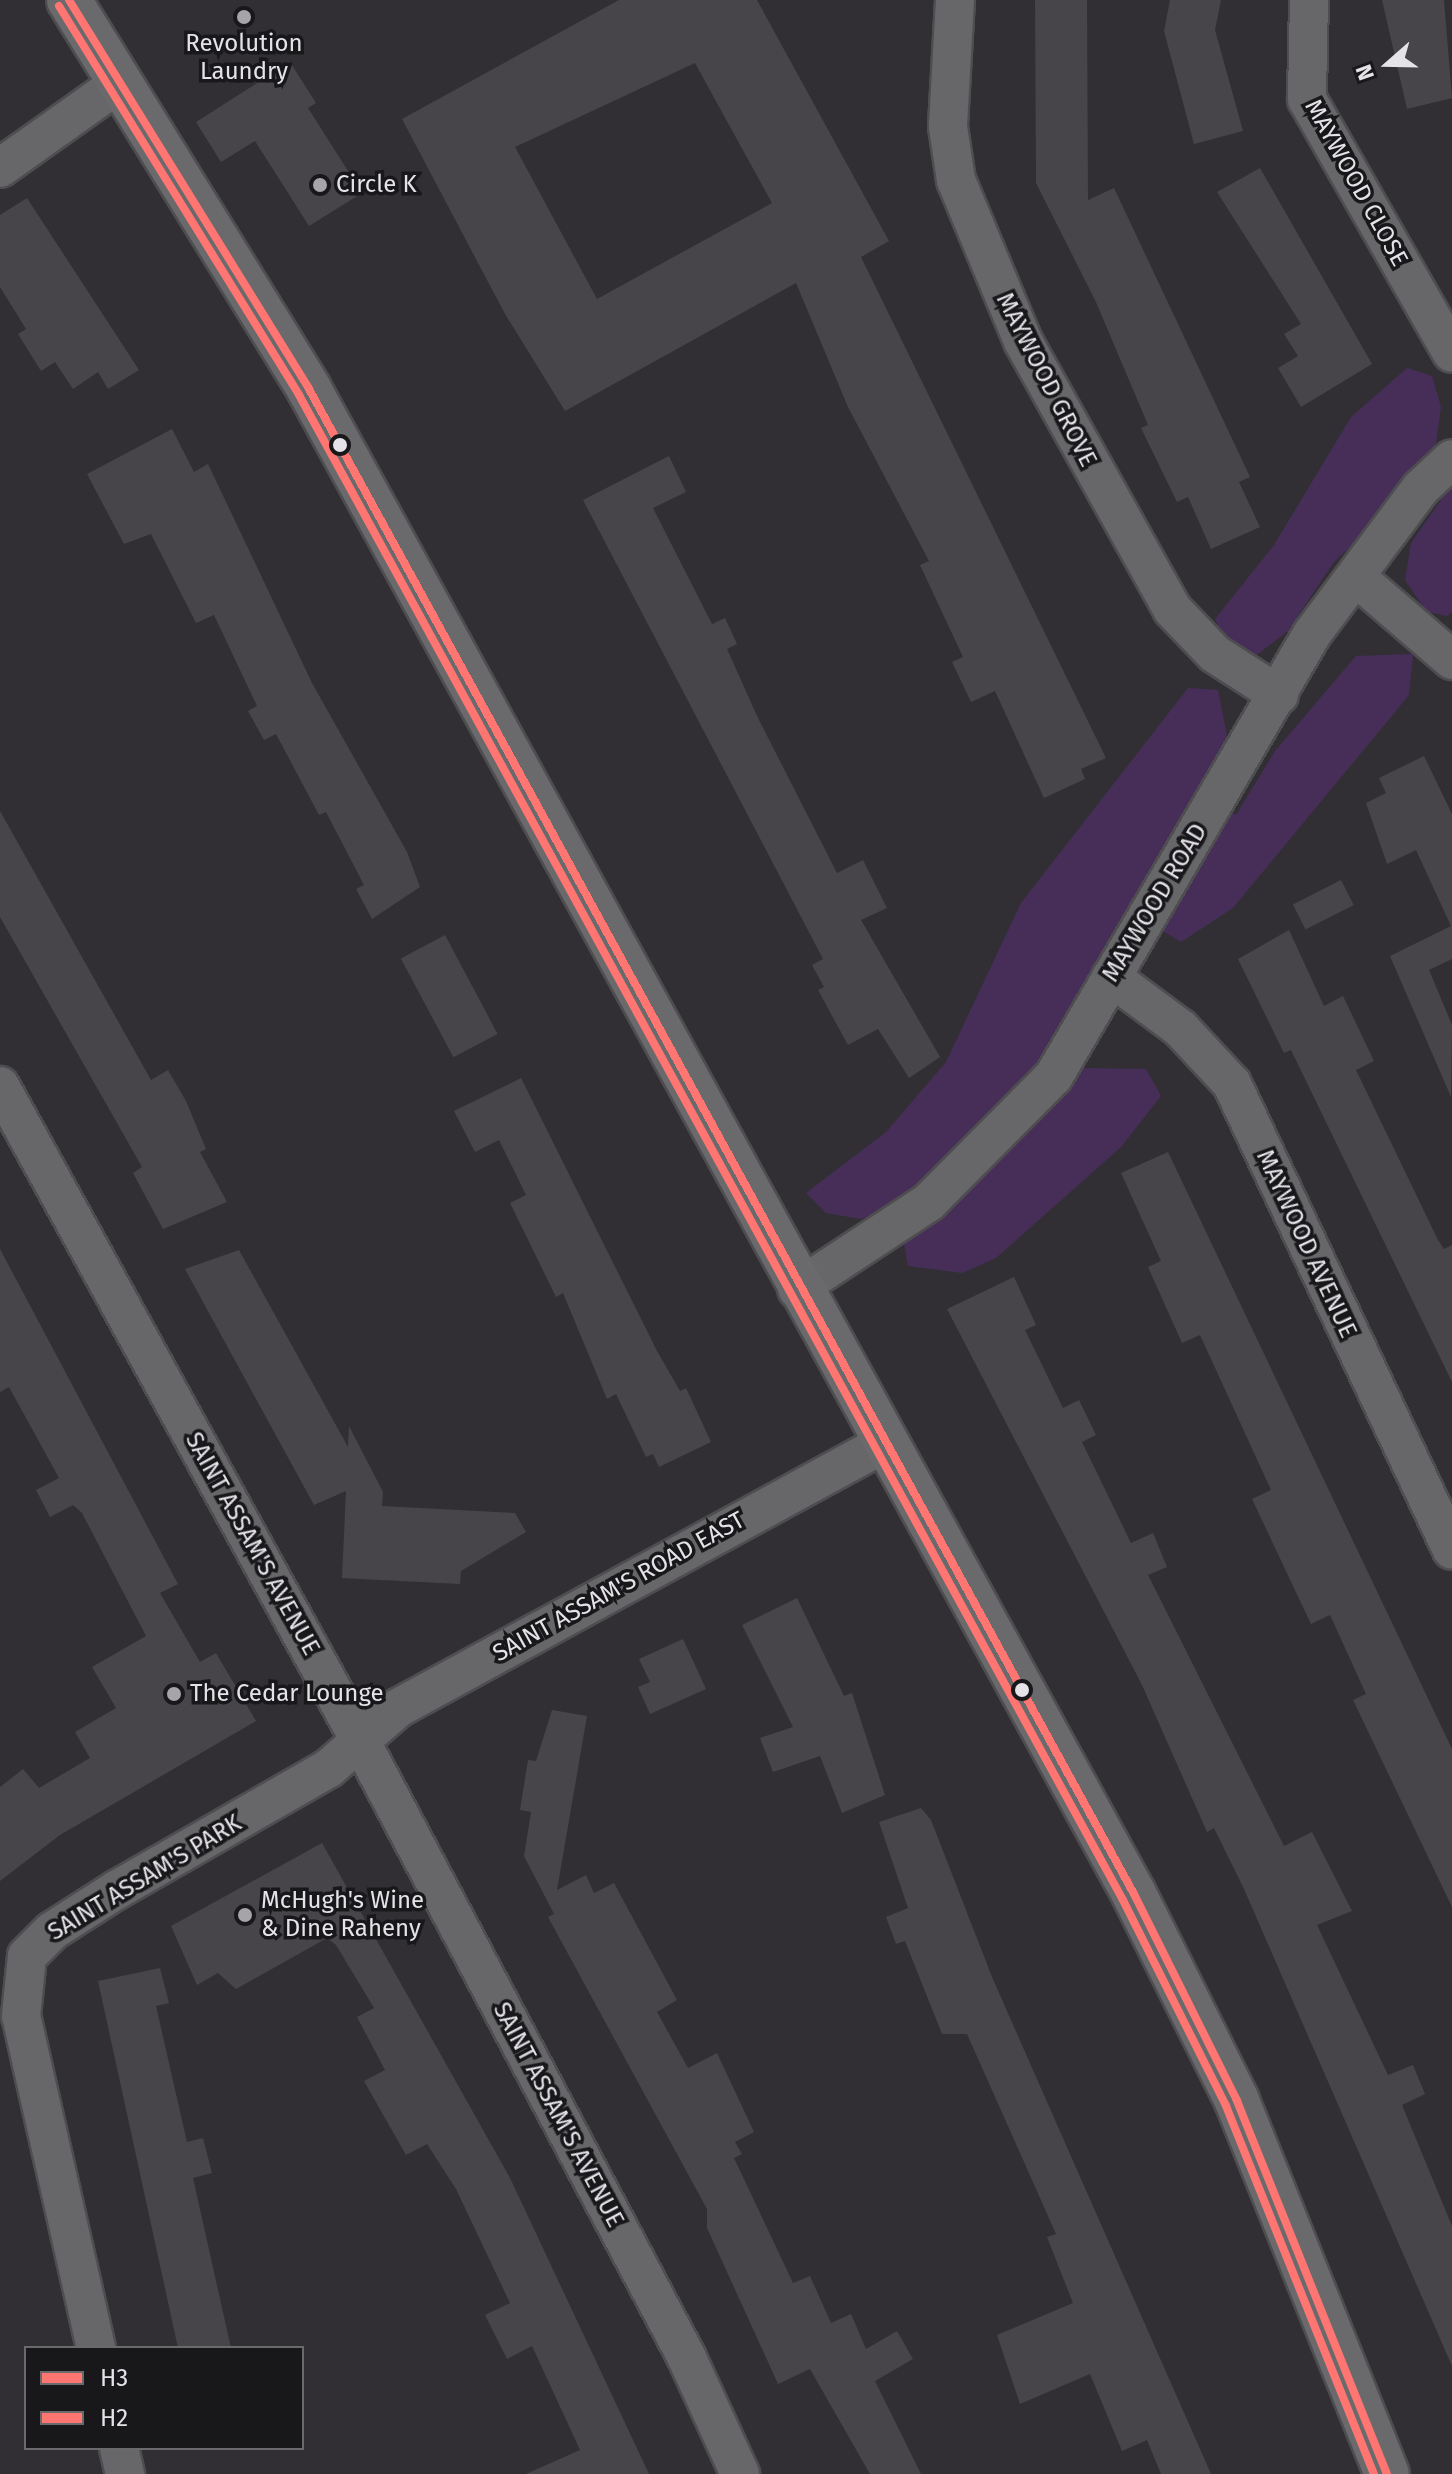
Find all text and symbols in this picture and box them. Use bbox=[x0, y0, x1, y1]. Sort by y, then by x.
marker: Revolution Laundry bbox=[235, 8, 253, 26]
north arrow bbox=[1348, 24, 1428, 104]
place label: Revolution Laundry bbox=[185, 30, 303, 86]
text: N bbox=[1350, 61, 1380, 84]
street label: MAYWOOD CLOSE bbox=[1298, 95, 1414, 271]
place label: Circle K bbox=[336, 171, 417, 199]
marker: Circle K bbox=[311, 176, 329, 194]
street label: MAYWOOD GROVE bbox=[990, 288, 1102, 472]
unlabelled marker bbox=[332, 437, 348, 453]
street label: MAYWOOD ROAD bbox=[1097, 819, 1213, 987]
street label: MAYWOOD AVENUE bbox=[1250, 1145, 1362, 1343]
street label: SAINT ASSAM'S AVENUE bbox=[179, 1428, 325, 1660]
street label: SAINT ASSAM'S ROAD EAST bbox=[488, 1506, 750, 1668]
place label: The Cedar Lounge bbox=[190, 1680, 384, 1708]
unlabelled marker bbox=[1014, 1682, 1030, 1698]
marker: The Cedar Lounge bbox=[165, 1685, 183, 1703]
street label: SAINT ASSAM'S PARK bbox=[43, 1809, 247, 1947]
place label: McHugh's Wine & Dine Raheny bbox=[261, 1887, 424, 1943]
marker: McHugh's Wine & Dine Raheny bbox=[236, 1906, 254, 1924]
street label: SAINT ASSAM'S AVENUE bbox=[487, 1998, 629, 2232]
legend bbox=[24, 2346, 304, 2450]
text: H3 bbox=[100, 2364, 128, 2392]
text: H2 bbox=[100, 2404, 128, 2432]

